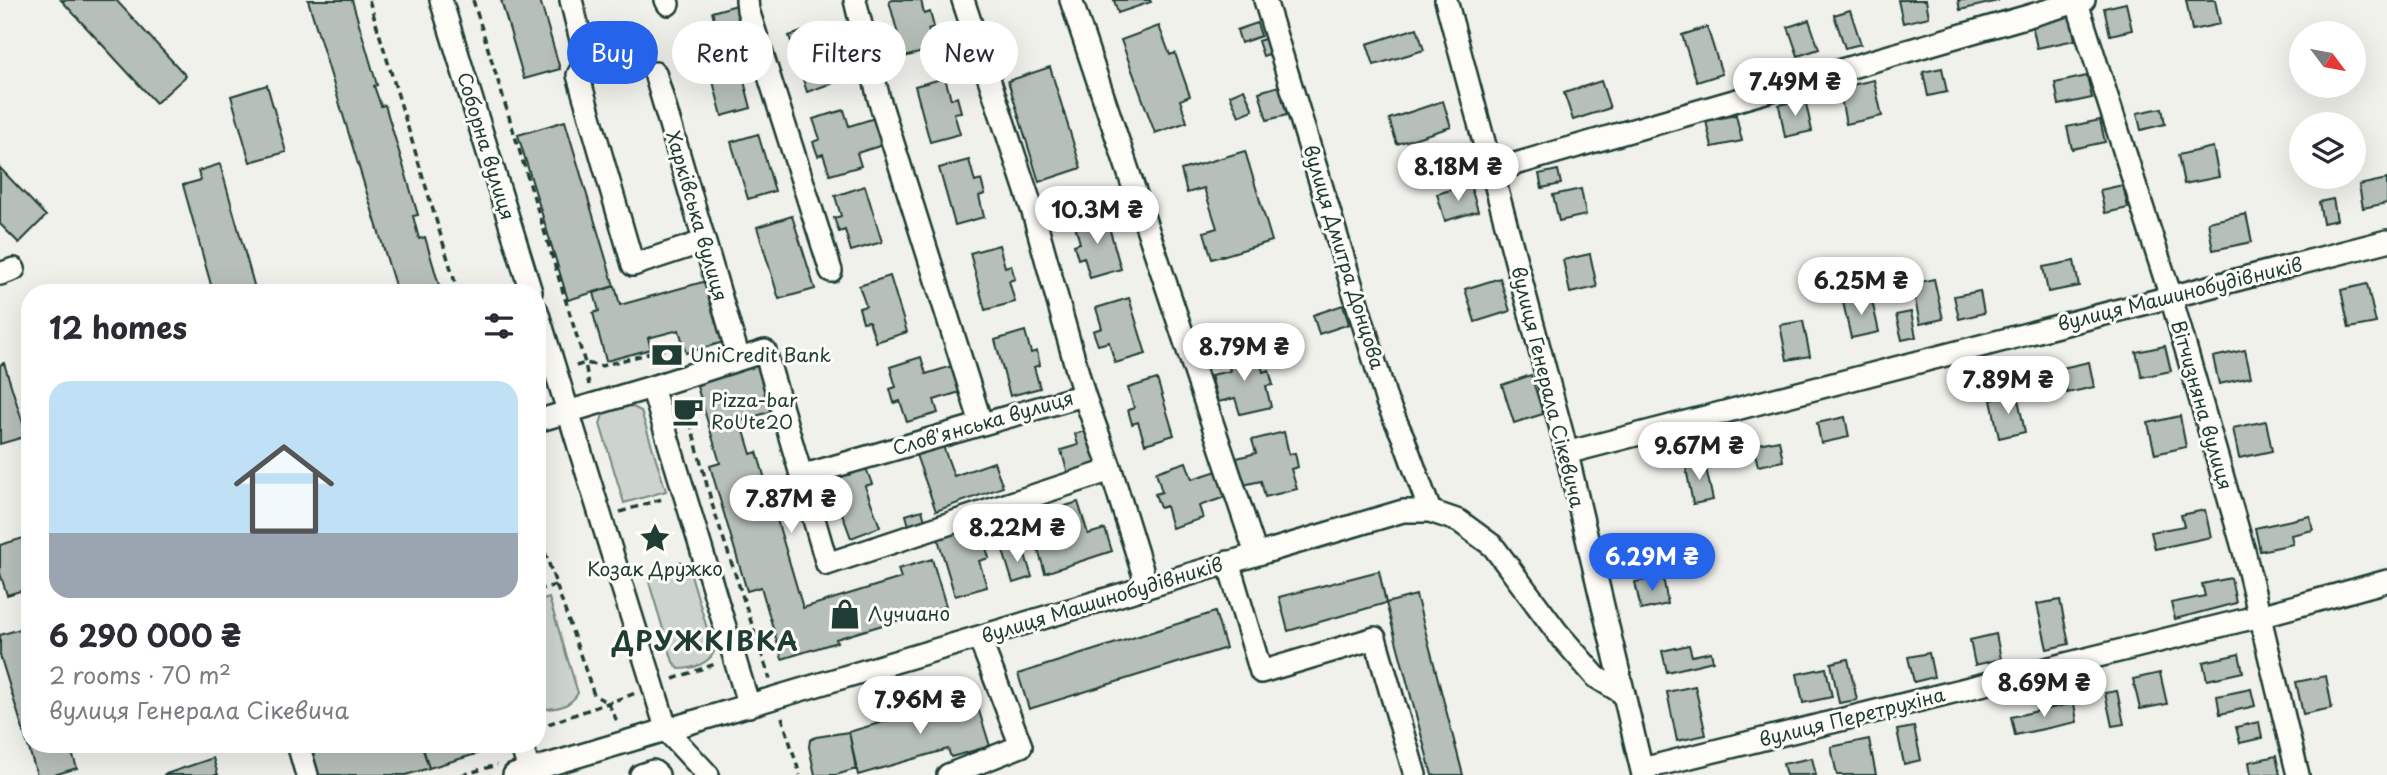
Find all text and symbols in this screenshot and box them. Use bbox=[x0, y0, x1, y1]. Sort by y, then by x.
chip: Buy bbox=[567, 21, 658, 84]
chip: Rent bbox=[672, 21, 773, 84]
chip: Filters bbox=[787, 21, 906, 84]
chip: New bbox=[920, 21, 1018, 84]
north arrow bbox=[2289, 21, 2366, 98]
map controls bbox=[2289, 21, 2366, 189]
pin: 7.49M ₴ bbox=[1730, 58, 1860, 118]
text: 7.49M ₴ bbox=[1749, 63, 1841, 98]
street label: Соборна вулиця bbox=[451, 68, 523, 223]
button: layers bbox=[2289, 112, 2366, 189]
street label: Харківська вулиця bbox=[660, 127, 736, 304]
street label: вулиця Дмитра Донцова bbox=[1297, 141, 1393, 373]
pin: 8.18M ₴ bbox=[1393, 144, 1523, 203]
text: 8.18M ₴ bbox=[1414, 148, 1502, 183]
pin: 10.3M ₴ bbox=[1032, 187, 1162, 246]
text: 10.3M ₴ bbox=[1051, 191, 1143, 226]
street label: вулиця Машинобудівників bbox=[2054, 249, 2305, 337]
pin: 6.25M ₴ bbox=[1796, 258, 1926, 317]
text: 6.25M ₴ bbox=[1814, 262, 1908, 297]
street label: вулиця Генерала Сікевича bbox=[1505, 263, 1593, 510]
text: 12 homes bbox=[49, 304, 187, 349]
icon: filters bbox=[480, 307, 518, 345]
street label: Вітчизняна вулиця bbox=[2165, 317, 2241, 493]
pin: 8.79M ₴ bbox=[1179, 324, 1309, 383]
text: 8.79M ₴ bbox=[1199, 328, 1289, 363]
bank icon: UniCredit Bank bbox=[650, 338, 684, 372]
place label: UniCredit Bank bbox=[690, 340, 832, 368]
pin: 7.89M ₴ bbox=[1943, 356, 2073, 416]
text: 7.89M ₴ bbox=[1962, 361, 2054, 396]
street label: Слов'янська вулиця bbox=[889, 383, 1076, 461]
place label: Pizza-bar RoUte20 bbox=[711, 385, 798, 435]
cafe icon: Pizza-bar RoUte20 bbox=[671, 394, 705, 428]
pin: 9.67M ₴ bbox=[1634, 422, 1764, 482]
icon: home bbox=[221, 426, 347, 552]
text: 9.67M ₴ bbox=[1654, 427, 1744, 462]
pin: 7.87M ₴ bbox=[726, 476, 856, 535]
text: 7.87M ₴ bbox=[746, 480, 836, 515]
pin: 8.22M ₴ bbox=[952, 504, 1082, 564]
text: 8.22M ₴ bbox=[969, 509, 1065, 544]
place icon: Козак Дружко bbox=[638, 521, 672, 555]
pin: 6.29M ₴ bbox=[1587, 534, 1717, 593]
text: 6.29M ₴ bbox=[1605, 538, 1699, 573]
street label: вулиця Машинобудівників bbox=[977, 549, 1226, 649]
place label: Козак Дружко bbox=[587, 554, 723, 582]
shop icon: Лучиано bbox=[828, 597, 862, 631]
place label: Лучиано bbox=[868, 599, 950, 627]
text: 6 290 000 ₴ bbox=[49, 612, 241, 657]
district label: ДРУЖКІВКА bbox=[611, 621, 800, 660]
text: 2 rooms · 70 m² bbox=[49, 657, 231, 692]
pin: 8.69M ₴ bbox=[1979, 660, 2109, 719]
text: 8.69M ₴ bbox=[1998, 664, 2090, 699]
pin: 7.96M ₴ bbox=[855, 676, 985, 736]
street label: вулиця Перетрухіна bbox=[1756, 679, 1948, 753]
text: 7.96M ₴ bbox=[874, 681, 966, 716]
text: вулиця Генерала Сікевича bbox=[49, 692, 349, 727]

